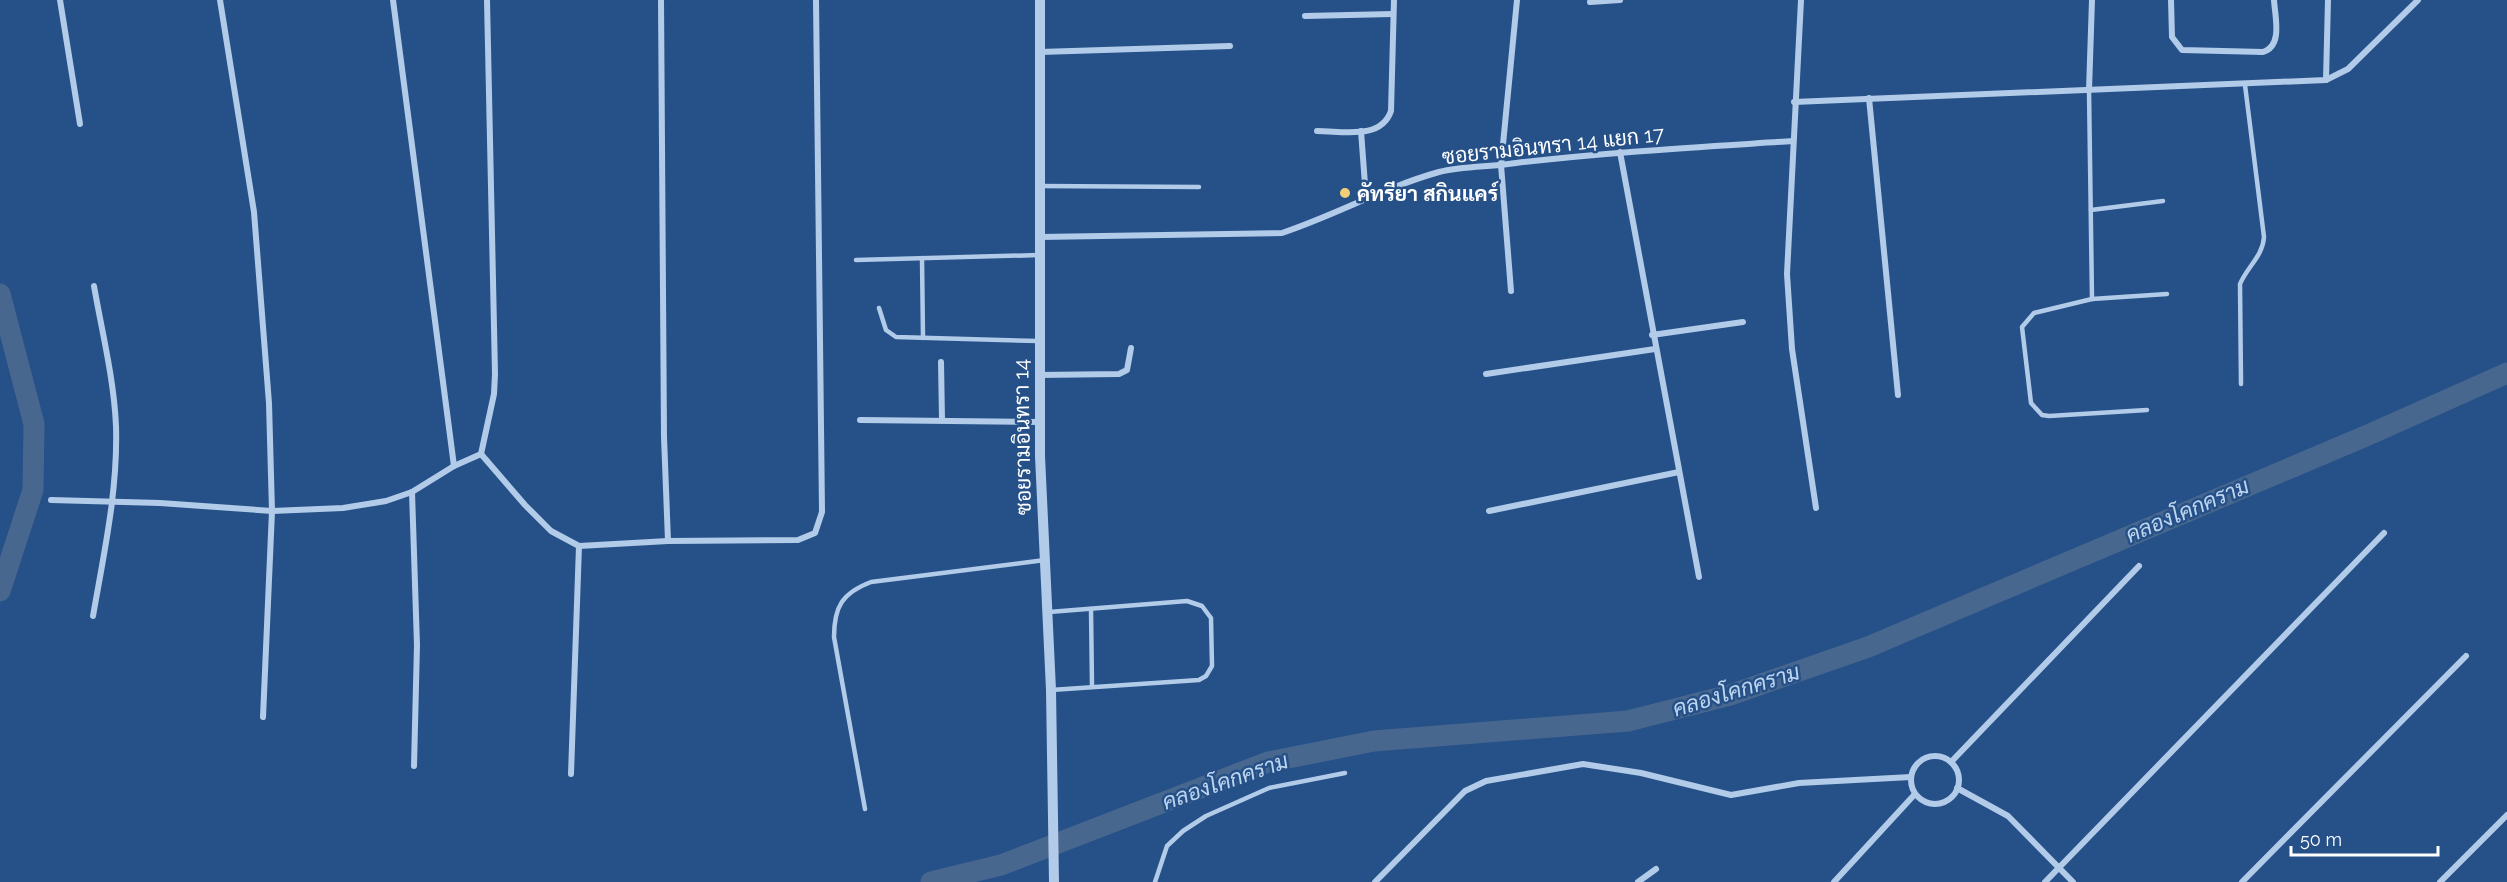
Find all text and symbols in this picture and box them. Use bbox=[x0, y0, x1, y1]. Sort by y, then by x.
street label: ซอยรามอินทรา 14 แยก 17 bbox=[1441, 121, 1666, 169]
place label: คัทรียา สกินแคร์ bbox=[1357, 181, 1500, 206]
marker: คัทรียา สกินแคร์ bbox=[1338, 186, 1352, 200]
street label: ซอยรามอินทรา 14 bbox=[1008, 359, 1036, 515]
water label: คลองโคกคราม bbox=[2121, 471, 2253, 548]
water label: คลองโคกคราม bbox=[1669, 657, 1803, 722]
water label: คลองโคกคราม bbox=[1158, 746, 1292, 815]
scale bar bbox=[2291, 819, 2438, 857]
text: 50 m bbox=[2300, 829, 2342, 850]

